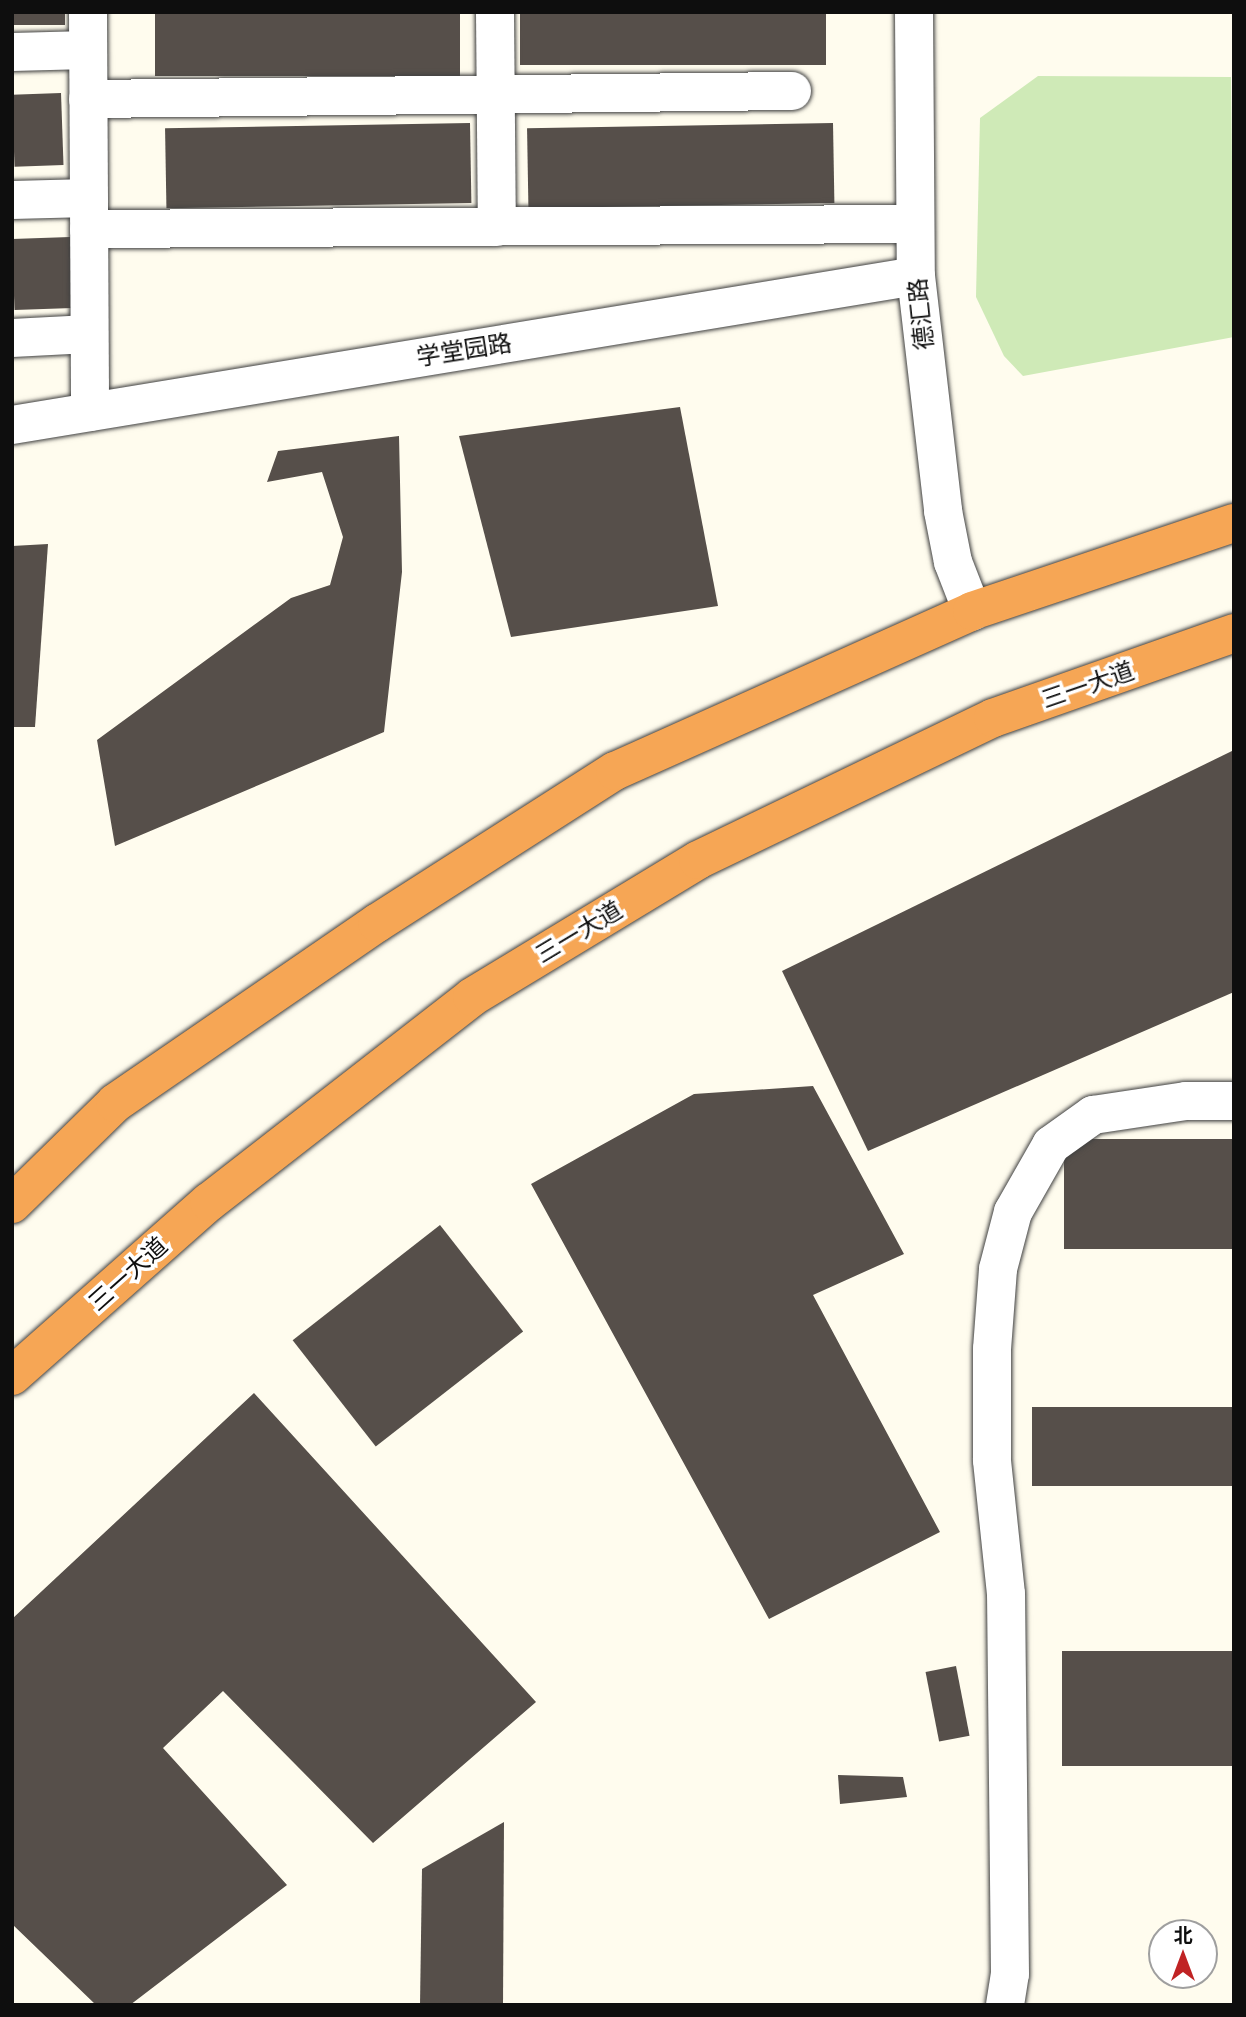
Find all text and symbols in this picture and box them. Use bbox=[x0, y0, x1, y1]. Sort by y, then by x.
street label: 德汇路 bbox=[903, 277, 939, 351]
street label: 学堂园路 bbox=[414, 328, 514, 372]
street label: 三一大道 bbox=[1038, 656, 1138, 714]
street label: 三一大道 bbox=[530, 895, 628, 969]
street label: 三一大道 bbox=[83, 1231, 173, 1317]
north arrow bbox=[1148, 1919, 1218, 1989]
text: 北 bbox=[1173, 1922, 1193, 1948]

